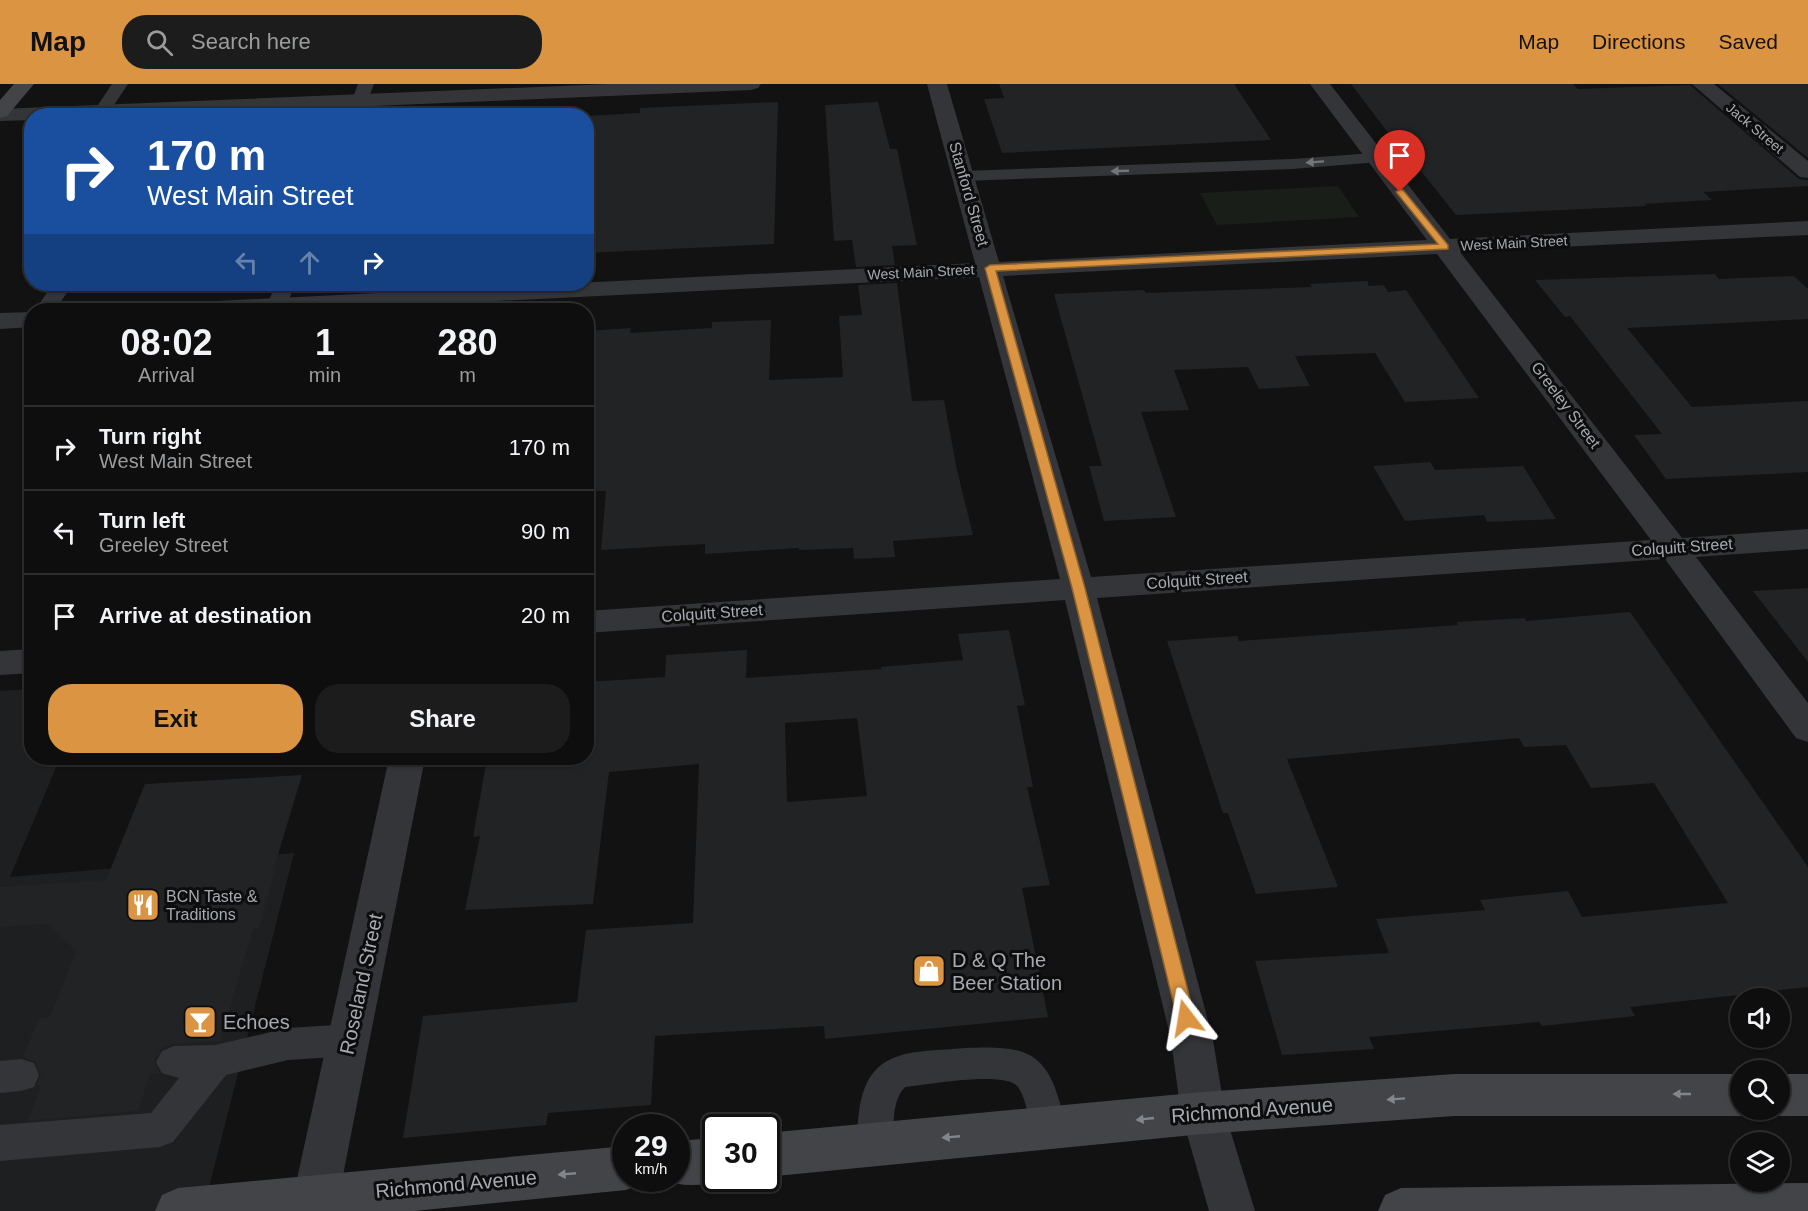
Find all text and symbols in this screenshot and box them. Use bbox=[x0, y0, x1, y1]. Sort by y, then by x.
search box bbox=[122, 15, 542, 69]
text: Map bbox=[30, 26, 86, 57]
icon: search bbox=[143, 26, 176, 59]
text: Search here bbox=[191, 29, 311, 54]
text: Map bbox=[1518, 30, 1559, 53]
text: Directions bbox=[1592, 30, 1685, 53]
text: Saved bbox=[1718, 30, 1778, 53]
street label: Jack Street bbox=[1723, 99, 1787, 157]
pin bbox=[1374, 130, 1425, 192]
icon: right bbox=[48, 132, 126, 210]
text: 170 m bbox=[147, 132, 266, 179]
icon: arrive bbox=[1383, 139, 1416, 172]
street label: Stanford Street bbox=[946, 140, 992, 249]
one-way arrow bbox=[1305, 157, 1324, 167]
one-way arrow bbox=[1110, 166, 1129, 175]
text: West Main Street bbox=[147, 181, 354, 211]
street label: West Main Street bbox=[1460, 232, 1568, 254]
icon: left bbox=[230, 246, 263, 279]
icon: ahead bbox=[293, 246, 326, 279]
icon: right bbox=[356, 246, 389, 279]
street label: West Main Street bbox=[867, 261, 975, 283]
text: 08:02 bbox=[120, 322, 212, 363]
text: 1 bbox=[315, 322, 335, 363]
text: 280 bbox=[437, 322, 498, 363]
street label: Greeley Street bbox=[1528, 359, 1604, 452]
text: Arrival bbox=[138, 364, 195, 386]
text: min bbox=[309, 364, 341, 386]
text: m bbox=[459, 364, 476, 386]
text: Turn right bbox=[99, 424, 201, 449]
icon: right bbox=[48, 432, 81, 465]
text: 170 m bbox=[509, 435, 570, 460]
text: West Main Street bbox=[99, 450, 252, 472]
text: Turn left bbox=[99, 508, 185, 533]
icon: left bbox=[48, 516, 81, 549]
text: 90 m bbox=[521, 519, 570, 544]
text: Greeley Street bbox=[99, 534, 228, 556]
street label: Colquitt Street bbox=[1631, 535, 1734, 559]
street label: Colquitt Street bbox=[1146, 568, 1249, 592]
icon: arrive bbox=[48, 600, 81, 633]
street label: Colquitt Street bbox=[661, 601, 764, 625]
text: Arrive at destination bbox=[99, 603, 312, 628]
text: 20 m bbox=[521, 603, 570, 628]
button: Exit bbox=[48, 684, 303, 753]
button: Share bbox=[315, 684, 570, 753]
restaurant icon: BCN Taste & Traditions bbox=[125, 887, 161, 923]
place label: BCN Taste & Traditions bbox=[166, 888, 258, 923]
street label: Roseland Street bbox=[335, 911, 387, 1056]
place label: D & Q The Beer Station bbox=[952, 949, 1062, 994]
shop icon: D & Q The Beer Station bbox=[911, 953, 947, 989]
position arrow bbox=[1154, 986, 1218, 1050]
map controls bbox=[1730, 988, 1790, 1192]
button: sound bbox=[1730, 988, 1790, 1048]
bar icon: Echoes bbox=[182, 1004, 218, 1040]
place label: Echoes bbox=[223, 1011, 290, 1033]
button: search bbox=[1730, 1060, 1790, 1120]
one-way arrow bbox=[1672, 1089, 1691, 1099]
street label: Richmond Avenue bbox=[1170, 1093, 1334, 1127]
one-way arrow bbox=[1386, 1094, 1405, 1104]
speed limit sign: 30 bbox=[702, 1114, 780, 1192]
one-way arrow bbox=[1136, 1114, 1155, 1124]
text: 29 bbox=[634, 1129, 668, 1162]
one-way arrow bbox=[942, 1132, 961, 1142]
button: layers bbox=[1730, 1132, 1790, 1192]
text: km/h bbox=[635, 1160, 667, 1177]
street label: Richmond Avenue bbox=[374, 1166, 538, 1202]
one-way arrow bbox=[558, 1169, 577, 1179]

